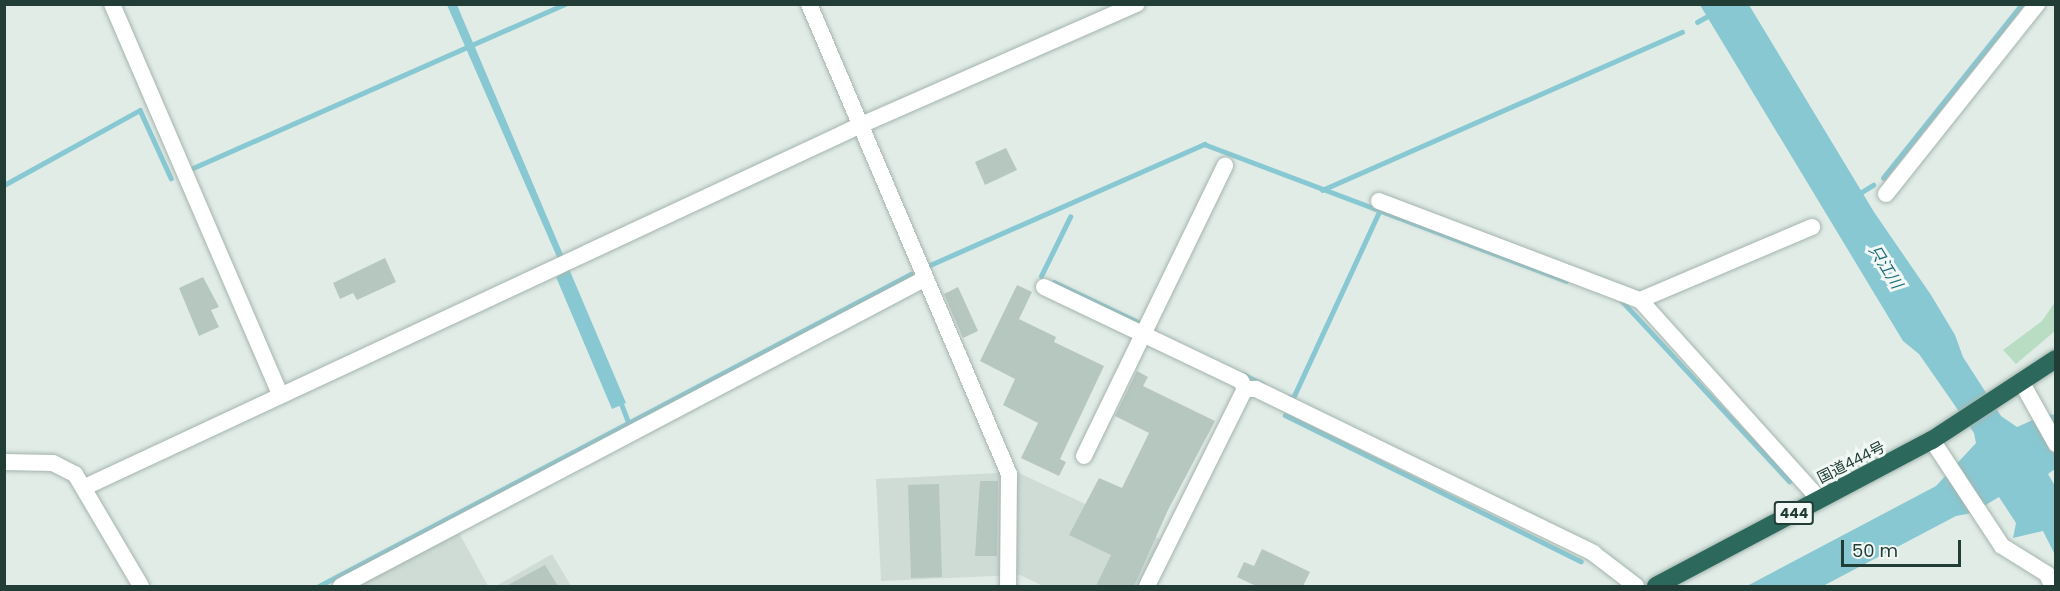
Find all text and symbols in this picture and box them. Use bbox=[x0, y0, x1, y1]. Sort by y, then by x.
water label: 只江川 bbox=[1864, 242, 1906, 292]
street label: 国道444号 bbox=[1814, 437, 1888, 487]
road number: 444 bbox=[1773, 502, 1815, 524]
scale bar bbox=[1844, 528, 1964, 566]
text: 50 m bbox=[1852, 538, 1898, 563]

